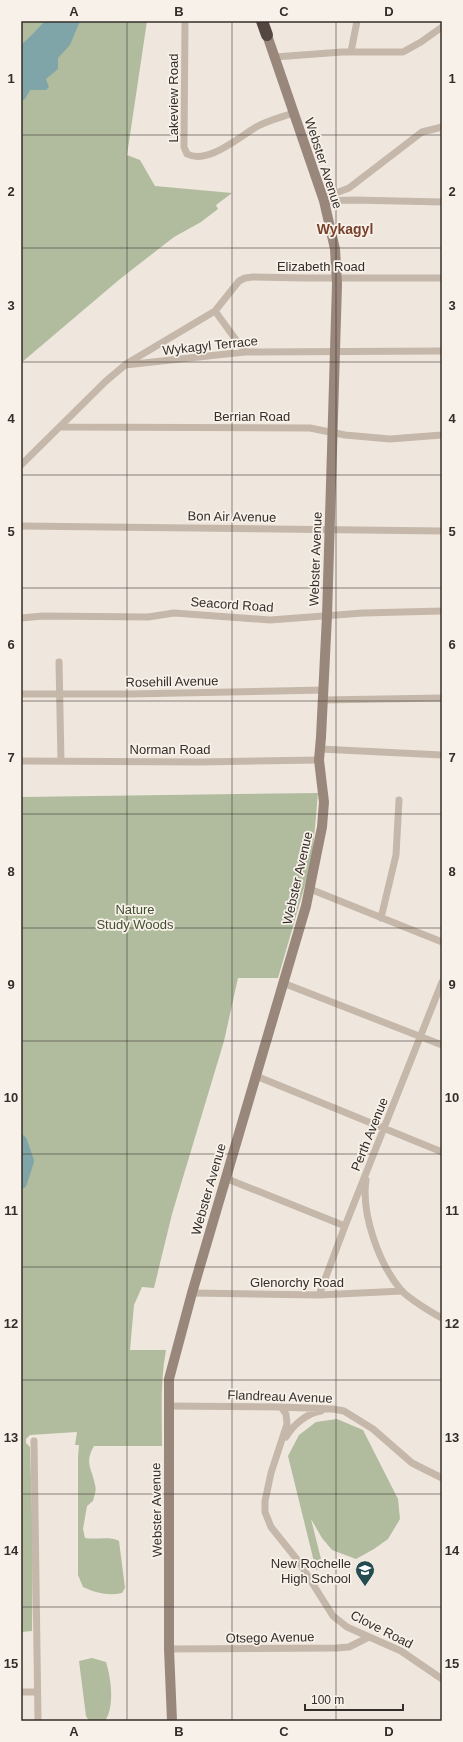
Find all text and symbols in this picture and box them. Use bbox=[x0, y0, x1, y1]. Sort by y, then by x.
text: A bbox=[69, 4, 79, 19]
text: B bbox=[174, 4, 184, 19]
text: C bbox=[279, 4, 289, 19]
text: D bbox=[384, 4, 394, 19]
street label: Lakeview Road bbox=[166, 54, 181, 142]
text: 1 bbox=[7, 71, 15, 86]
text: 1 bbox=[448, 71, 456, 86]
street label: Webster Avenue bbox=[302, 116, 345, 211]
text: 2 bbox=[7, 184, 15, 199]
text: 2 bbox=[448, 184, 456, 199]
district label: Wykagyl bbox=[317, 221, 373, 237]
street label: Elizabeth Road bbox=[277, 259, 365, 274]
text: 3 bbox=[7, 298, 15, 313]
text: 3 bbox=[448, 298, 456, 313]
street label: Wykagyl Terrace bbox=[162, 333, 258, 358]
street label: Berrian Road bbox=[214, 409, 290, 424]
text: 4 bbox=[7, 411, 15, 426]
text: 4 bbox=[448, 411, 456, 426]
street label: Bon Air Avenue bbox=[188, 508, 276, 525]
street label: Webster Avenue bbox=[306, 511, 325, 607]
text: 5 bbox=[7, 524, 15, 539]
text: 5 bbox=[448, 524, 456, 539]
street label: Seacord Road bbox=[190, 594, 274, 615]
text: 6 bbox=[7, 637, 15, 652]
text: 6 bbox=[448, 637, 456, 652]
street label: Rosehill Avenue bbox=[125, 673, 219, 690]
street label: Norman Road bbox=[130, 742, 210, 757]
text: 7 bbox=[7, 750, 15, 765]
text: 7 bbox=[448, 750, 456, 765]
street label: Webster Avenue bbox=[280, 830, 315, 926]
text: 8 bbox=[7, 864, 15, 879]
text: 8 bbox=[448, 864, 456, 879]
park label: Nature Study Woods bbox=[96, 902, 174, 932]
text: 9 bbox=[7, 977, 15, 992]
text: 9 bbox=[448, 977, 456, 992]
text: 10 bbox=[4, 1090, 18, 1105]
text: 10 bbox=[445, 1090, 459, 1105]
street label: Perth Avenue bbox=[348, 1095, 391, 1173]
street label: Webster Avenue bbox=[188, 1141, 229, 1237]
text: 11 bbox=[4, 1203, 18, 1218]
text: 11 bbox=[445, 1203, 459, 1218]
street label: Glenorchy Road bbox=[250, 1275, 344, 1290]
text: 12 bbox=[4, 1316, 18, 1331]
text: 12 bbox=[445, 1316, 459, 1331]
street label: Flandreau Avenue bbox=[227, 1387, 333, 1406]
text: 13 bbox=[4, 1430, 18, 1445]
text: 13 bbox=[445, 1430, 459, 1445]
street label: Webster Avenue bbox=[148, 1462, 165, 1558]
text: 14 bbox=[4, 1543, 19, 1558]
text: 14 bbox=[445, 1543, 460, 1558]
place label: New Rochelle High School bbox=[271, 1556, 351, 1586]
school or university icon: New Rochelle High School bbox=[354, 1559, 376, 1587]
street label: Clove Road bbox=[348, 1607, 415, 1652]
street label: Otsego Avenue bbox=[226, 1629, 314, 1646]
text: 15 bbox=[4, 1656, 18, 1671]
text: 15 bbox=[445, 1656, 459, 1671]
scale bar bbox=[305, 1686, 403, 1712]
text: 100 m bbox=[311, 1693, 344, 1707]
text: A bbox=[69, 1724, 79, 1739]
text: B bbox=[174, 1724, 184, 1739]
text: C bbox=[279, 1724, 289, 1739]
text: D bbox=[384, 1724, 394, 1739]

